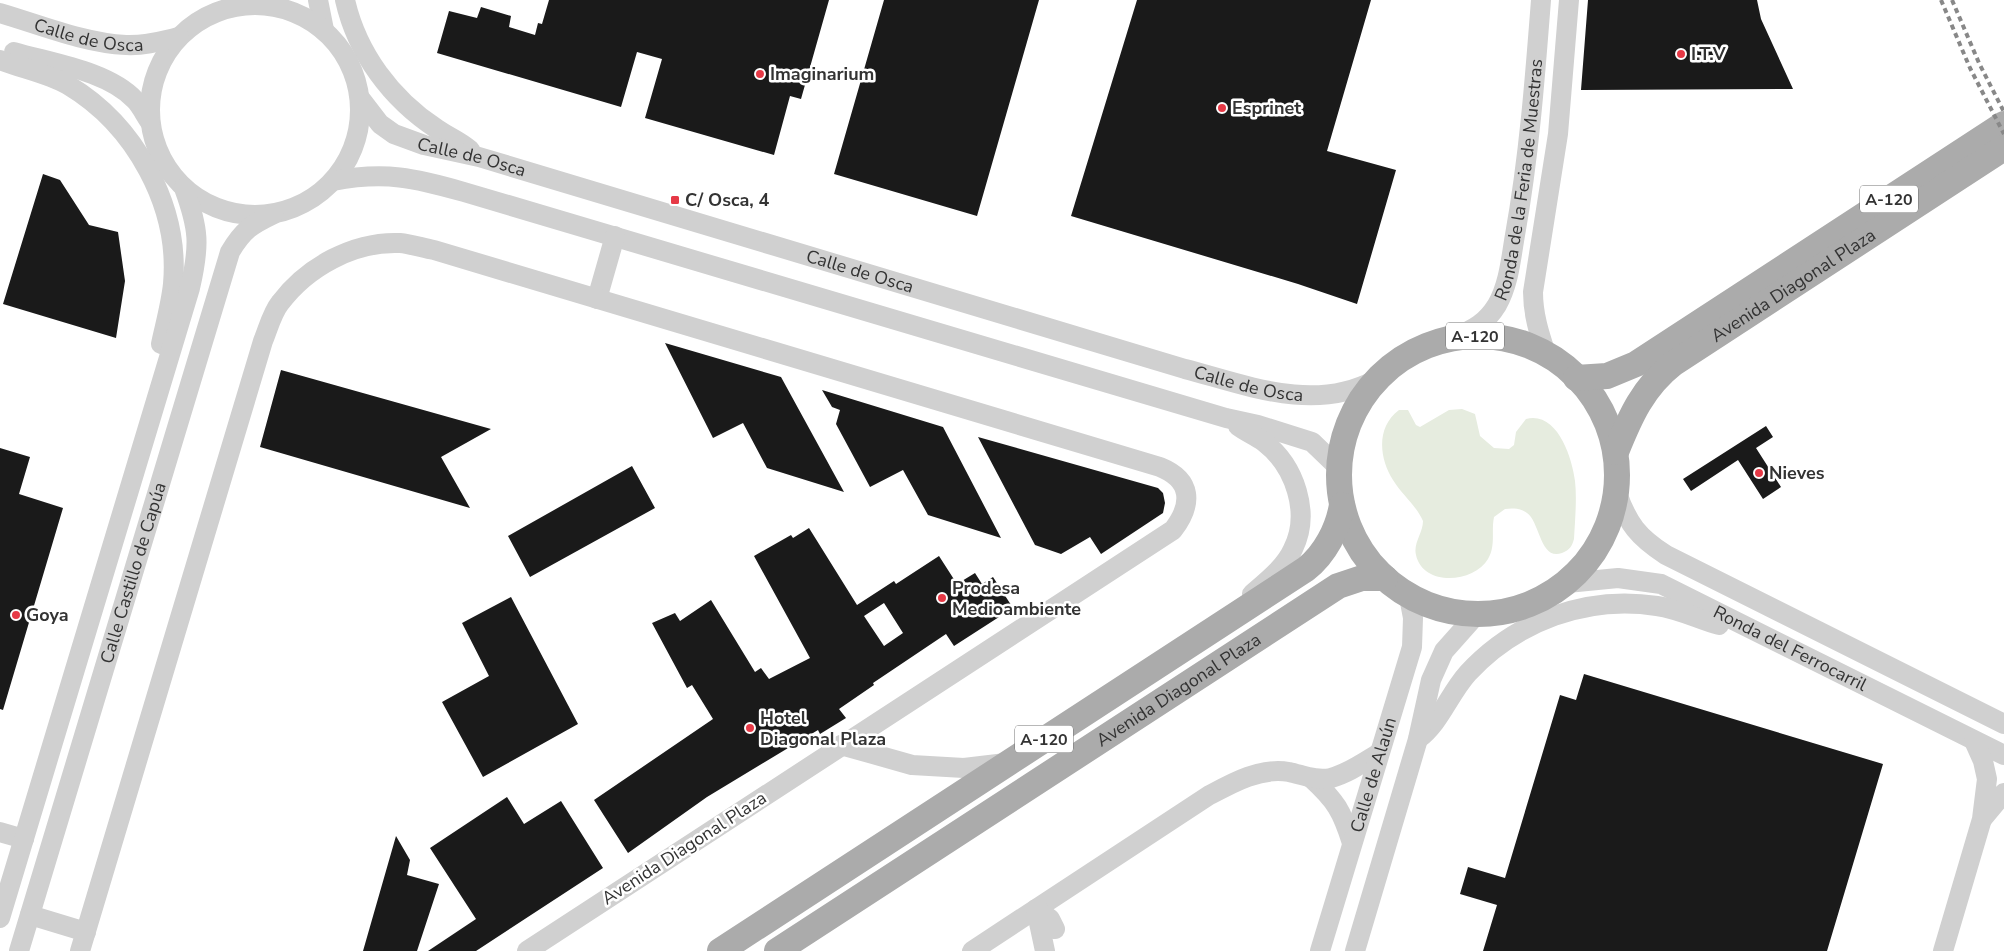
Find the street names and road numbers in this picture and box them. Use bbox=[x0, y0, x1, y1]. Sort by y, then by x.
street label: Calle de Osca bbox=[31, 13, 144, 57]
street label: Ronda de la Feria de Muestras bbox=[1489, 58, 1548, 304]
street label: Calle de Osca bbox=[414, 131, 529, 182]
road number: A-120 bbox=[1860, 185, 1918, 212]
street label: Avenida Diagonal Plaza bbox=[1706, 223, 1880, 348]
street label: Calle de Osca bbox=[803, 244, 917, 299]
road number: A-120 bbox=[1446, 322, 1504, 350]
street label: Calle de Osca bbox=[1191, 360, 1304, 407]
street label: Calle Castillo de Capúa bbox=[94, 479, 172, 666]
street label: Ronda del Ferrocarril bbox=[1709, 600, 1872, 697]
street label: Avenida Diagonal Plaza bbox=[1091, 627, 1266, 752]
street label: Calle de Alaún bbox=[1345, 714, 1402, 835]
road number: A-120 bbox=[1015, 726, 1073, 752]
street label: Avenida Diagonal Plaza bbox=[597, 786, 771, 910]

